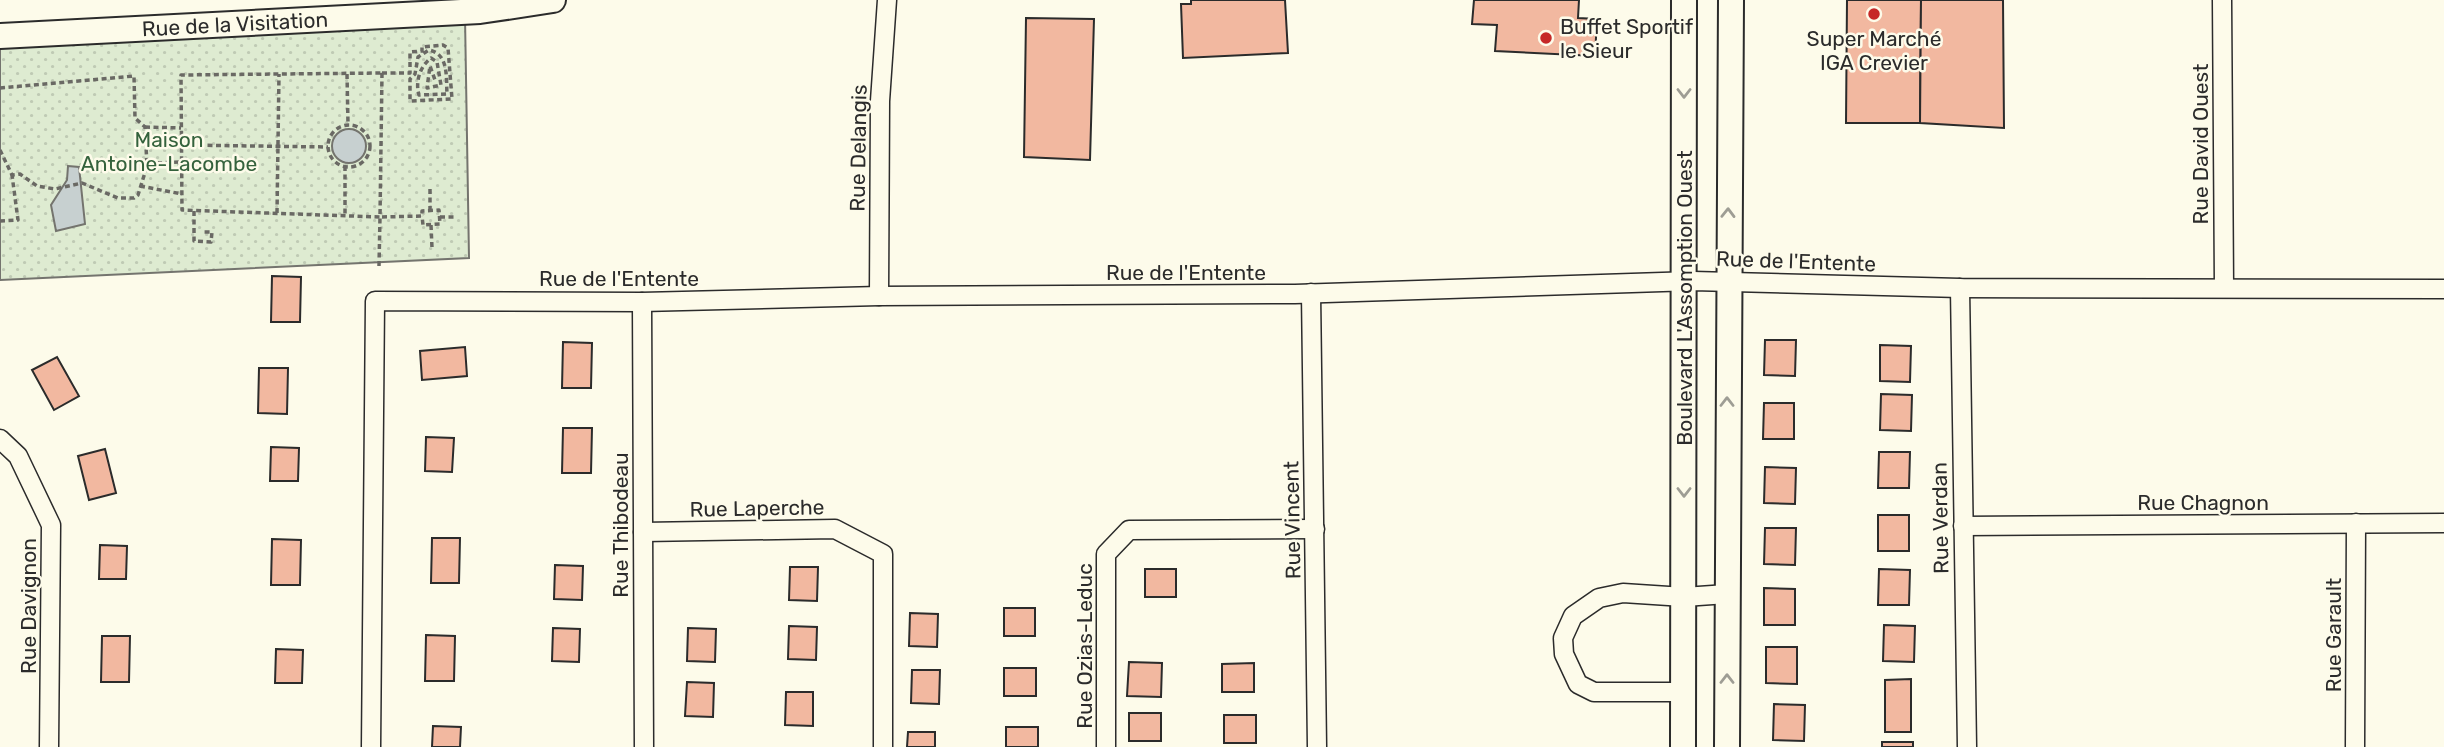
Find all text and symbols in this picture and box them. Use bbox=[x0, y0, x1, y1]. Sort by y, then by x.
marker: Super Marché IGA Crevier bbox=[1866, 6, 1882, 22]
street label: Rue de la Visitation bbox=[141, 7, 329, 41]
place label: Buffet Sportif le Sieur bbox=[1560, 14, 1693, 63]
place label: Super Marché IGA Crevier bbox=[1807, 26, 1941, 75]
marker: Buffet Sportif le Sieur bbox=[1538, 30, 1554, 46]
street label: Rue David Ouest bbox=[2188, 63, 2213, 225]
street label: Rue Delangis bbox=[844, 84, 872, 212]
one-way arrow bbox=[1676, 88, 1692, 98]
park label: Maison Antoine-Lacombe bbox=[81, 127, 257, 176]
street label: Boulevard L'Assomption Ouest bbox=[1672, 150, 1697, 446]
one-way arrow bbox=[1721, 207, 1736, 218]
street label: Rue de l'Entente bbox=[1716, 246, 1876, 276]
street label: Rue de l'Entente bbox=[1106, 260, 1266, 285]
street label: Rue de l'Entente bbox=[539, 266, 699, 291]
one-way arrow bbox=[1720, 397, 1735, 408]
street label: Rue Thibodeau bbox=[608, 452, 633, 598]
street label: Rue Vincent bbox=[1278, 461, 1306, 579]
street label: Rue Verdan bbox=[1927, 462, 1953, 574]
one-way arrow bbox=[1676, 487, 1692, 497]
street label: Rue Chagnon bbox=[2137, 490, 2269, 515]
street label: Rue Laperche bbox=[689, 494, 825, 522]
street label: Rue Davignon bbox=[16, 538, 41, 674]
street label: Rue Ozias-Leduc bbox=[1072, 563, 1097, 729]
street label: Rue Garault bbox=[2321, 578, 2346, 692]
one-way arrow bbox=[1719, 673, 1735, 684]

